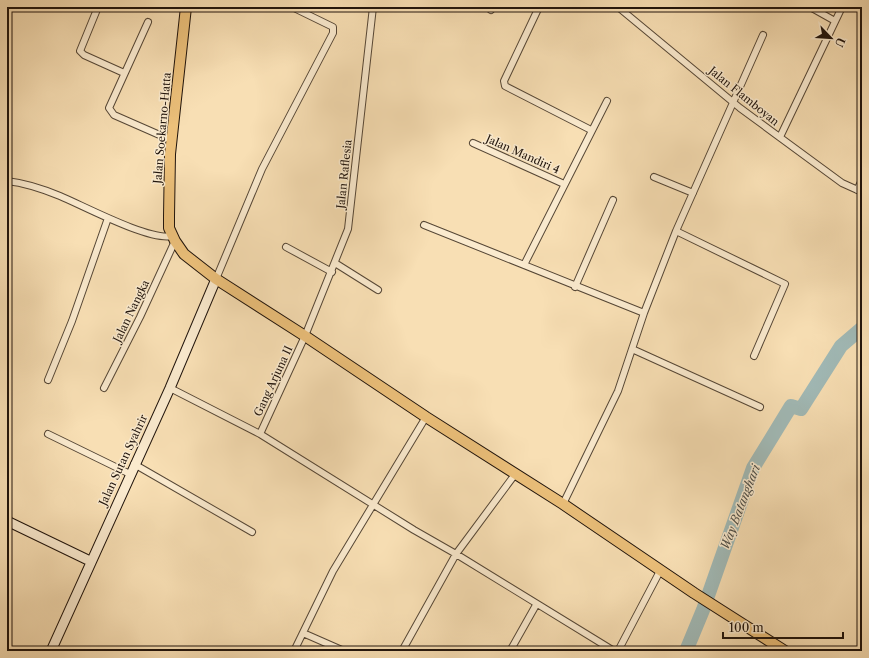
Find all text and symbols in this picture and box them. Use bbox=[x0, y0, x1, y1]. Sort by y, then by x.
north arrow bbox=[811, 18, 851, 58]
text: U bbox=[832, 35, 848, 49]
street label: Jalan Flamboyan bbox=[704, 62, 782, 129]
street label: Jalan Soekarno-Hatta bbox=[150, 72, 174, 186]
street label: Jalan Mandiri 4 bbox=[482, 131, 562, 177]
street label: Jalan Raflesia bbox=[333, 139, 355, 211]
street label: Jalan Nangka bbox=[109, 277, 152, 346]
street label: Gang Arjuna II bbox=[251, 343, 295, 419]
street label: Jalan Sutan Syahrir bbox=[95, 412, 150, 510]
water label: Way Batanghari bbox=[717, 461, 764, 552]
scale bar bbox=[723, 614, 843, 640]
text: 100 m bbox=[729, 620, 764, 635]

